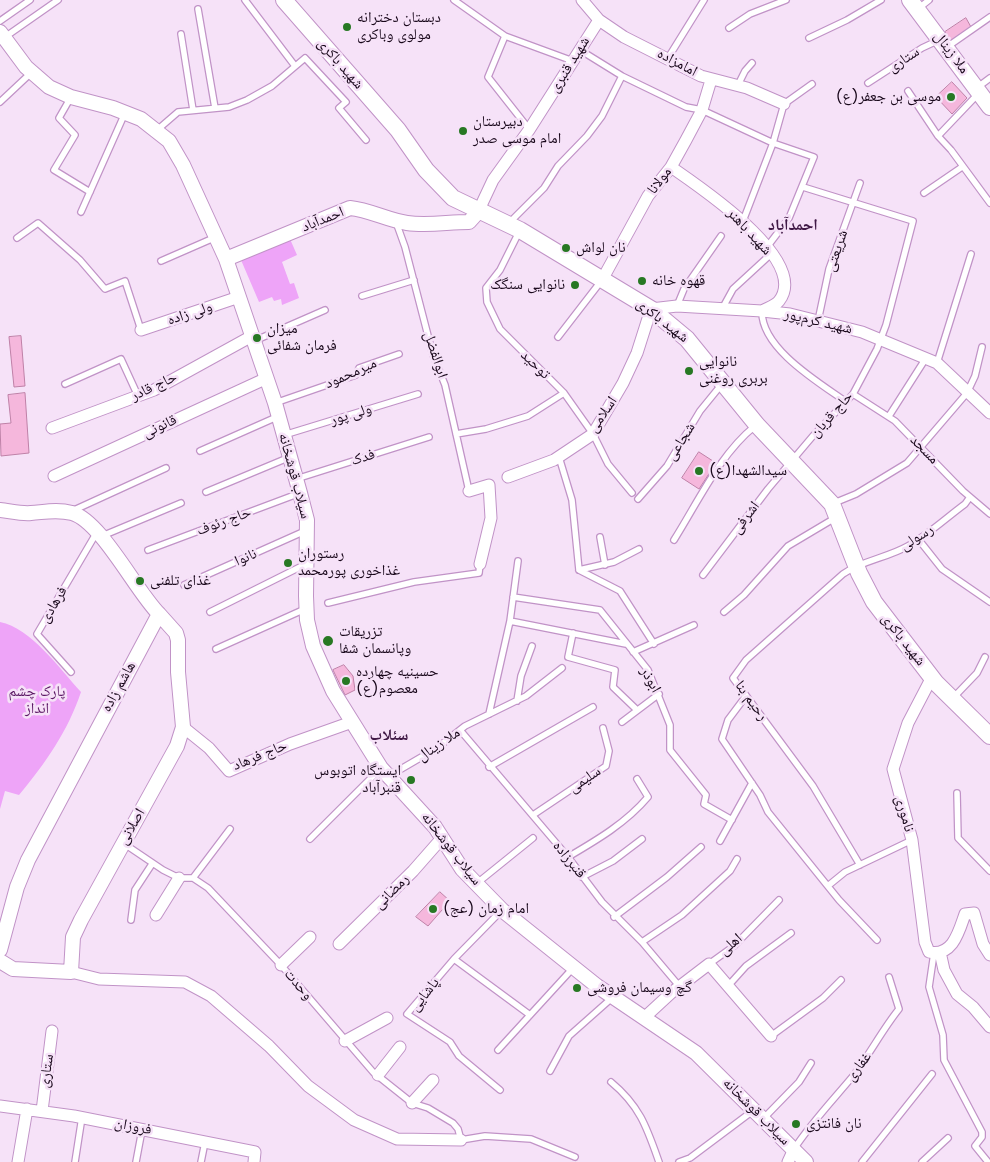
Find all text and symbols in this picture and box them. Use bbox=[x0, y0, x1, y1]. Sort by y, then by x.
place label: دبستان دخترانه مولوی وباکری bbox=[357, 9, 441, 44]
marker: دبستان دخترانه مولوی وباکری bbox=[341, 21, 353, 33]
street label: ملا زینال bbox=[929, 28, 973, 78]
street label: شهید قنبری bbox=[546, 34, 594, 96]
street label: شهید باکری bbox=[313, 35, 367, 93]
street label: ستاری bbox=[885, 43, 923, 77]
street label: امامزاده bbox=[654, 45, 700, 81]
place label: موسی بن جعفر(ع) bbox=[836, 88, 941, 106]
marker: موسی بن جعفر(ع) bbox=[945, 91, 957, 103]
place label: دبیرستان امام موسی صدر bbox=[473, 113, 561, 148]
marker: دبیرستان امام موسی صدر bbox=[457, 125, 469, 137]
street label: مولانا bbox=[644, 164, 676, 198]
street label: احمدآباد bbox=[299, 203, 347, 237]
street label: شهید باهنر bbox=[723, 205, 775, 259]
district label: احمدآباد bbox=[768, 216, 818, 236]
street label: شریعتی bbox=[821, 228, 853, 274]
place label: نان لواش bbox=[576, 239, 626, 257]
marker: نان لواش bbox=[560, 242, 572, 254]
place label: قهوه خانه bbox=[652, 272, 705, 290]
marker: قهوه خانه bbox=[636, 275, 648, 287]
place label: نانوایی سنگک bbox=[490, 276, 565, 294]
marker: نانوایی سنگک bbox=[569, 279, 581, 291]
street label: شهید باکری bbox=[632, 295, 692, 347]
street label: ولی زاده bbox=[165, 298, 215, 330]
street label: شهید کرم‌پور bbox=[782, 305, 854, 339]
place label: میزان فرمان شفائی bbox=[267, 320, 337, 355]
street label: ابوالفضل bbox=[419, 329, 451, 381]
marker: میزان فرمان شفائی bbox=[251, 332, 263, 344]
street label: توحید bbox=[516, 347, 554, 383]
place label: نانوایی بربری روغنی bbox=[699, 353, 768, 388]
street label: میرمحمود bbox=[322, 355, 380, 393]
marker: نانوایی بربری روغنی bbox=[683, 365, 695, 377]
street label: حاج قادر bbox=[128, 368, 180, 406]
street label: حاج قربان bbox=[807, 388, 857, 442]
street label: اسلامی bbox=[584, 393, 622, 437]
street label: ولی پور bbox=[328, 400, 374, 430]
street label: قانونی bbox=[140, 411, 180, 443]
street label: شجاعی bbox=[662, 420, 700, 464]
street label: سیلاب قوشخانه bbox=[274, 431, 314, 521]
street label: مسجد bbox=[906, 432, 942, 468]
street label: فدک bbox=[349, 446, 377, 470]
place label: سیدالشهدا(ع) bbox=[709, 462, 787, 480]
marker: سیدالشهدا(ع) bbox=[693, 465, 705, 477]
street label: اشرفی bbox=[728, 498, 764, 538]
street label: حاج رئوف bbox=[194, 504, 254, 540]
street label: رسولی bbox=[897, 521, 937, 555]
street label: نانوا bbox=[232, 545, 260, 571]
place label: رستوران غذاخوری پورمحمد bbox=[298, 545, 400, 580]
marker: رستوران غذاخوری پورمحمد bbox=[282, 557, 294, 569]
place label: غذای تلفنی bbox=[150, 572, 211, 590]
marker: غذای تلفنی bbox=[134, 575, 146, 587]
street label: فرهادی bbox=[36, 584, 72, 626]
street label: شهید باکری bbox=[877, 610, 929, 670]
place label: تزریقات وپانسمان شفا bbox=[339, 623, 411, 658]
marker: تزریقات وپانسمان شفا bbox=[321, 634, 335, 648]
street label: هاشم زاده bbox=[98, 659, 140, 715]
place label: حسینیه چهارده معصوم(ع) bbox=[356, 663, 439, 698]
street label: ابوذر bbox=[636, 664, 664, 696]
marker: حسینیه چهارده معصوم(ع) bbox=[340, 675, 352, 687]
street label: رحیم بنا bbox=[731, 678, 771, 724]
park label: پارک چشم انداز bbox=[9, 683, 65, 718]
street label: ملا زینال bbox=[414, 724, 464, 766]
district label: سئلاب bbox=[370, 726, 408, 746]
street label: حاج فرهاد bbox=[230, 737, 290, 775]
place label: ایستگاه اتوبوس قنبرآباد bbox=[314, 762, 401, 797]
street label: سلیمی bbox=[565, 763, 605, 797]
marker: ایستگاه اتوبوس قنبرآباد bbox=[405, 774, 417, 786]
street label: ناموری bbox=[890, 794, 918, 834]
street label: اصلانی bbox=[114, 806, 150, 848]
street label: سیلاب قوشخانه bbox=[417, 809, 485, 889]
street label: قنبرزاده bbox=[549, 838, 589, 882]
street label: رمضانی bbox=[371, 871, 413, 913]
place label: امام زمان (عج) bbox=[443, 900, 529, 918]
marker: امام زمان (عج) bbox=[427, 903, 439, 915]
street label: اهلی bbox=[716, 930, 746, 960]
street label: وحدت bbox=[280, 966, 316, 1004]
street label: پاشایی bbox=[406, 974, 444, 1016]
place label: گچ وسیمان فروشی bbox=[587, 979, 692, 997]
marker: گچ وسیمان فروشی bbox=[571, 982, 583, 994]
street label: غفاری bbox=[842, 1049, 876, 1085]
street label: ستاری bbox=[36, 1053, 58, 1089]
street label: سیلاب قوشخانه bbox=[719, 1075, 793, 1149]
street label: فروزان bbox=[113, 1115, 153, 1139]
place label: نان فانتزی bbox=[806, 1115, 862, 1133]
marker: نان فانتزی bbox=[790, 1118, 802, 1130]

